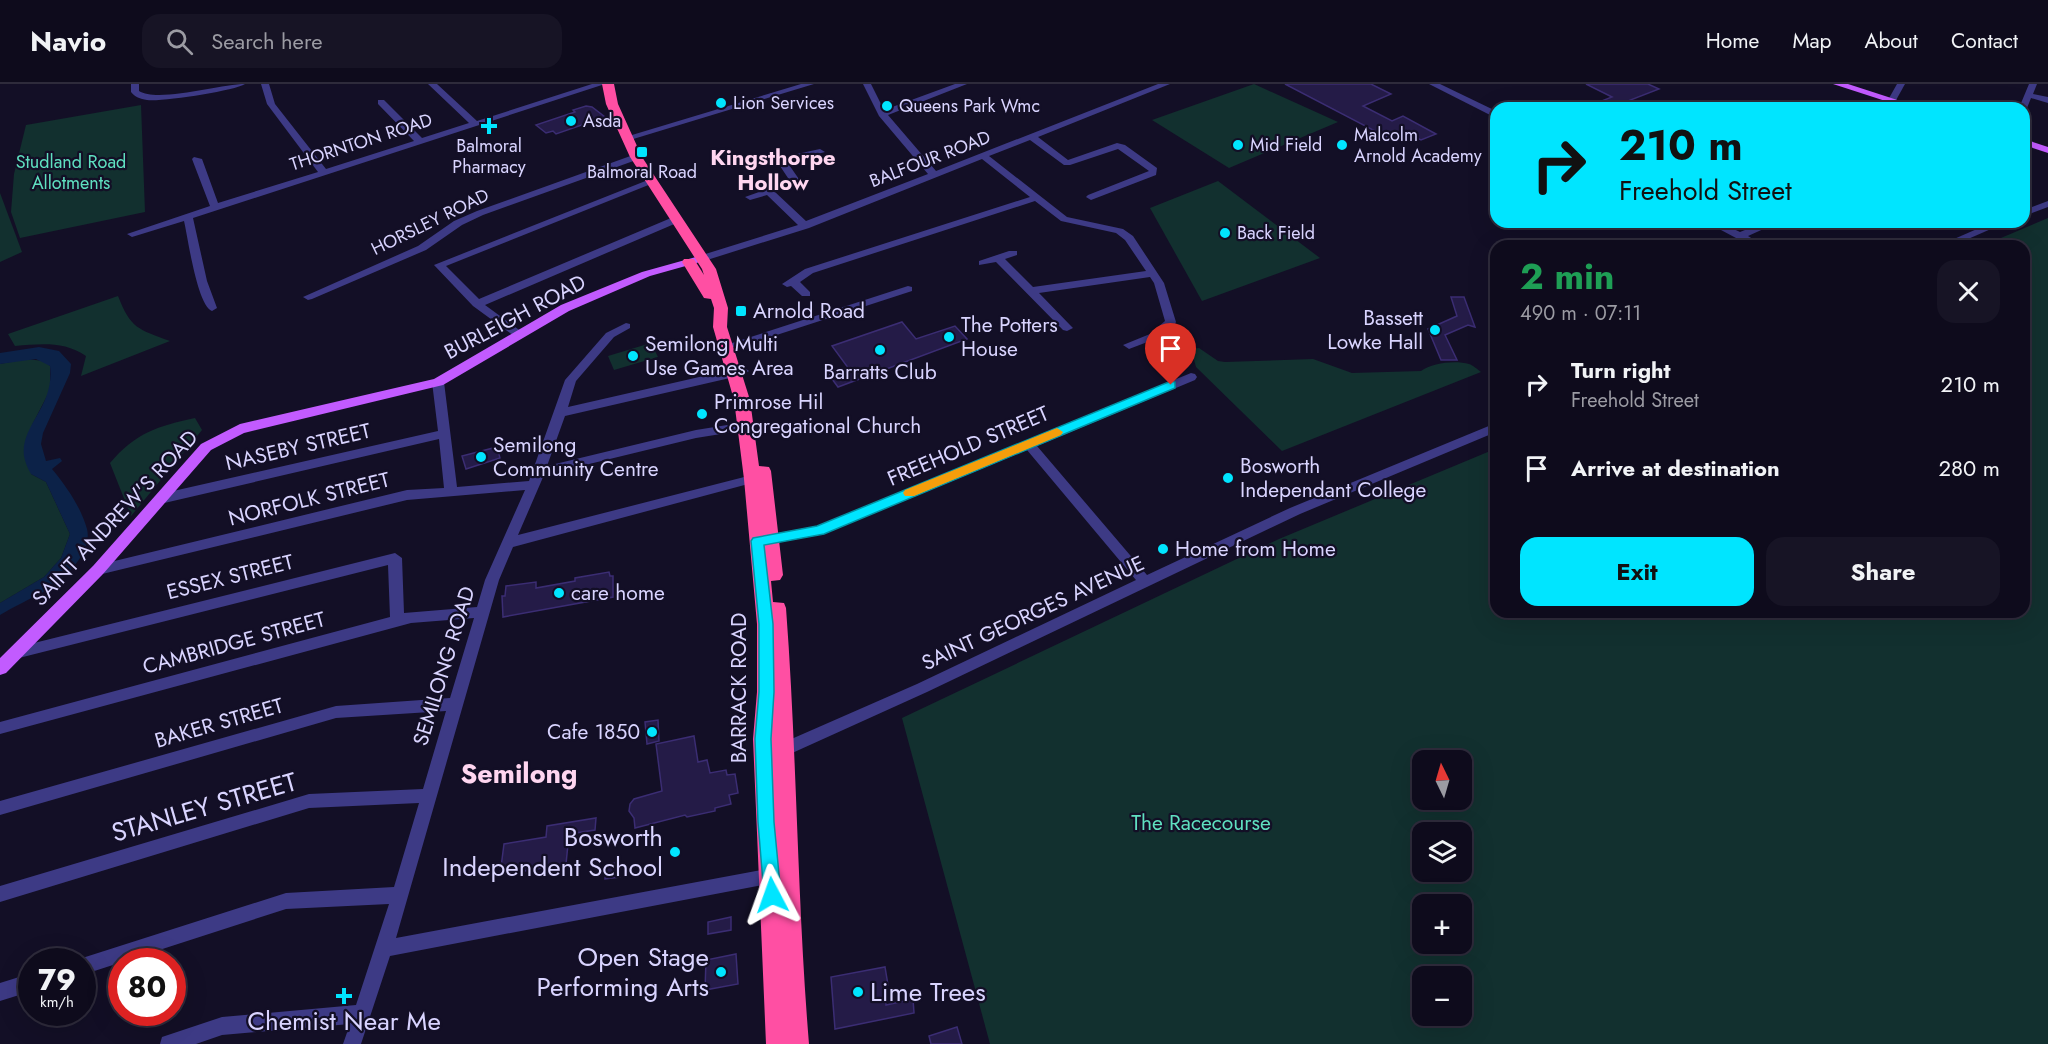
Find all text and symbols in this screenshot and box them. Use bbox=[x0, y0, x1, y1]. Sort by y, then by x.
search box bbox=[142, 14, 562, 68]
text: Navio bbox=[30, 21, 106, 62]
icon: search bbox=[163, 25, 196, 58]
text: Search here bbox=[211, 25, 322, 57]
text: Home bbox=[1706, 26, 1759, 56]
text: Map bbox=[1792, 26, 1832, 56]
text: About bbox=[1865, 26, 1918, 56]
text: Contact bbox=[1951, 26, 2018, 56]
place label: Lion Services bbox=[733, 90, 834, 116]
place label: Queens Park Wmc bbox=[899, 93, 1040, 119]
marker: Lion Services bbox=[714, 96, 728, 110]
marker: Queens Park Wmc bbox=[880, 99, 894, 113]
street label: THORNTON ROAD bbox=[286, 107, 436, 177]
place label: Asda bbox=[583, 108, 621, 134]
marker: Asda bbox=[564, 114, 578, 128]
text: 210 m bbox=[1619, 115, 1743, 176]
marker: Balmoral Pharmacy bbox=[482, 119, 496, 133]
place label: Malcolm Arnold Academy bbox=[1354, 122, 1482, 169]
street label: BALFOUR ROAD bbox=[866, 124, 994, 194]
icon: right bbox=[1520, 126, 1598, 204]
place label: Mid Field bbox=[1250, 132, 1322, 158]
place label: Balmoral Pharmacy bbox=[452, 133, 526, 180]
marker: Mid Field bbox=[1231, 138, 1245, 152]
marker: Malcolm Arnold Academy bbox=[1335, 138, 1349, 152]
district label: Kingsthorpe Hollow bbox=[710, 141, 836, 198]
marker: Balmoral Road bbox=[635, 145, 649, 159]
park label: Studland Road Allotments bbox=[16, 149, 126, 196]
place label: Balmoral Road bbox=[587, 159, 697, 185]
text: Freehold Street bbox=[1619, 171, 1792, 210]
street label: HORSLEY ROAD bbox=[367, 182, 493, 262]
place label: Back Field bbox=[1237, 220, 1315, 246]
marker: Back Field bbox=[1218, 226, 1232, 240]
text: 2 min bbox=[1520, 250, 1615, 302]
button: close bbox=[1937, 260, 2000, 323]
street label: BURLEIGH ROAD bbox=[439, 267, 591, 367]
place label: Arnold Road bbox=[753, 296, 865, 326]
text: 490 m · 07:11 bbox=[1520, 299, 1641, 328]
place label: Bassett Lowke Hall bbox=[1327, 303, 1423, 357]
marker: Arnold Road bbox=[734, 304, 748, 318]
place label: The Potters House bbox=[961, 310, 1058, 364]
pin bbox=[1145, 323, 1196, 385]
marker: Bassett Lowke Hall bbox=[1428, 323, 1442, 337]
place label: Semilong Multi Use Games Area bbox=[645, 329, 794, 383]
marker: The Potters House bbox=[942, 330, 956, 344]
icon: arrive bbox=[1154, 332, 1187, 365]
marker: Barratts Club bbox=[873, 343, 887, 357]
marker: Semilong Multi Use Games Area bbox=[626, 349, 640, 363]
text: Turn right bbox=[1571, 354, 1671, 386]
place label: Barratts Club bbox=[823, 357, 937, 387]
icon: right bbox=[1520, 368, 1553, 401]
text: 210 m bbox=[1941, 368, 2000, 400]
text: Freehold Street bbox=[1571, 386, 1699, 415]
place label: Primrose Hil Congregational Church bbox=[714, 387, 921, 441]
street label: FREEHOLD STREET bbox=[883, 398, 1054, 494]
marker: Primrose Hil Congregational Church bbox=[695, 407, 709, 421]
street label: NASEBY STREET bbox=[222, 416, 374, 478]
street label: SAINT ANDREW'S ROAD bbox=[25, 423, 205, 613]
place label: Semilong Community Centre bbox=[493, 430, 659, 484]
marker: Semilong Community Centre bbox=[474, 450, 488, 464]
place label: Bosworth Independant College bbox=[1240, 451, 1426, 505]
icon: arrive bbox=[1520, 452, 1553, 485]
text: Arrive at destination bbox=[1571, 452, 1780, 484]
text: 280 m bbox=[1939, 452, 2000, 484]
street label: NORFOLK STREET bbox=[225, 464, 393, 534]
marker: Bosworth Independant College bbox=[1221, 471, 1235, 485]
place label: Home from Home bbox=[1175, 534, 1336, 564]
button: Exit bbox=[1520, 537, 1754, 606]
button: Share bbox=[1766, 537, 2000, 606]
marker: Home from Home bbox=[1156, 542, 1170, 556]
street label: ESSEX STREET bbox=[163, 547, 297, 607]
street label: SAINT GEORGES AVENUE bbox=[917, 548, 1149, 678]
place label: care home bbox=[571, 578, 665, 608]
street label: SEMILONG ROAD bbox=[405, 583, 483, 749]
marker: care home bbox=[552, 586, 566, 600]
street label: CAMBRIDGE STREET bbox=[139, 604, 329, 682]
street label: BARRACK ROAD bbox=[724, 613, 754, 763]
street label: BAKER STREET bbox=[151, 690, 287, 756]
place label: Cafe 1850 bbox=[547, 717, 640, 747]
marker: Cafe 1850 bbox=[645, 725, 659, 739]
north arrow bbox=[1412, 750, 1472, 810]
map controls bbox=[1412, 750, 1472, 1026]
district label: Semilong bbox=[460, 754, 578, 793]
street label: STANLEY STREET bbox=[107, 762, 301, 852]
park label: The Racecourse bbox=[1131, 808, 1271, 838]
place label: Bosworth Independent School bbox=[442, 818, 663, 886]
button: layers bbox=[1412, 822, 1472, 882]
marker: Bosworth Independent School bbox=[668, 845, 682, 859]
position arrow bbox=[740, 863, 804, 927]
button: + bbox=[1412, 894, 1472, 954]
place label: Open Stage Performing Arts bbox=[537, 938, 709, 1006]
speed limit sign: 80 bbox=[108, 948, 186, 1026]
text: 79 bbox=[38, 958, 76, 1001]
marker: Open Stage Performing Arts bbox=[714, 965, 728, 979]
button: − bbox=[1412, 966, 1472, 1026]
place label: Lime Trees bbox=[870, 973, 986, 1011]
marker: Lime Trees bbox=[851, 985, 865, 999]
marker: Chemist Near Me bbox=[337, 989, 351, 1003]
text: km/h bbox=[40, 991, 74, 1013]
place label: Chemist Near Me bbox=[247, 1002, 441, 1040]

